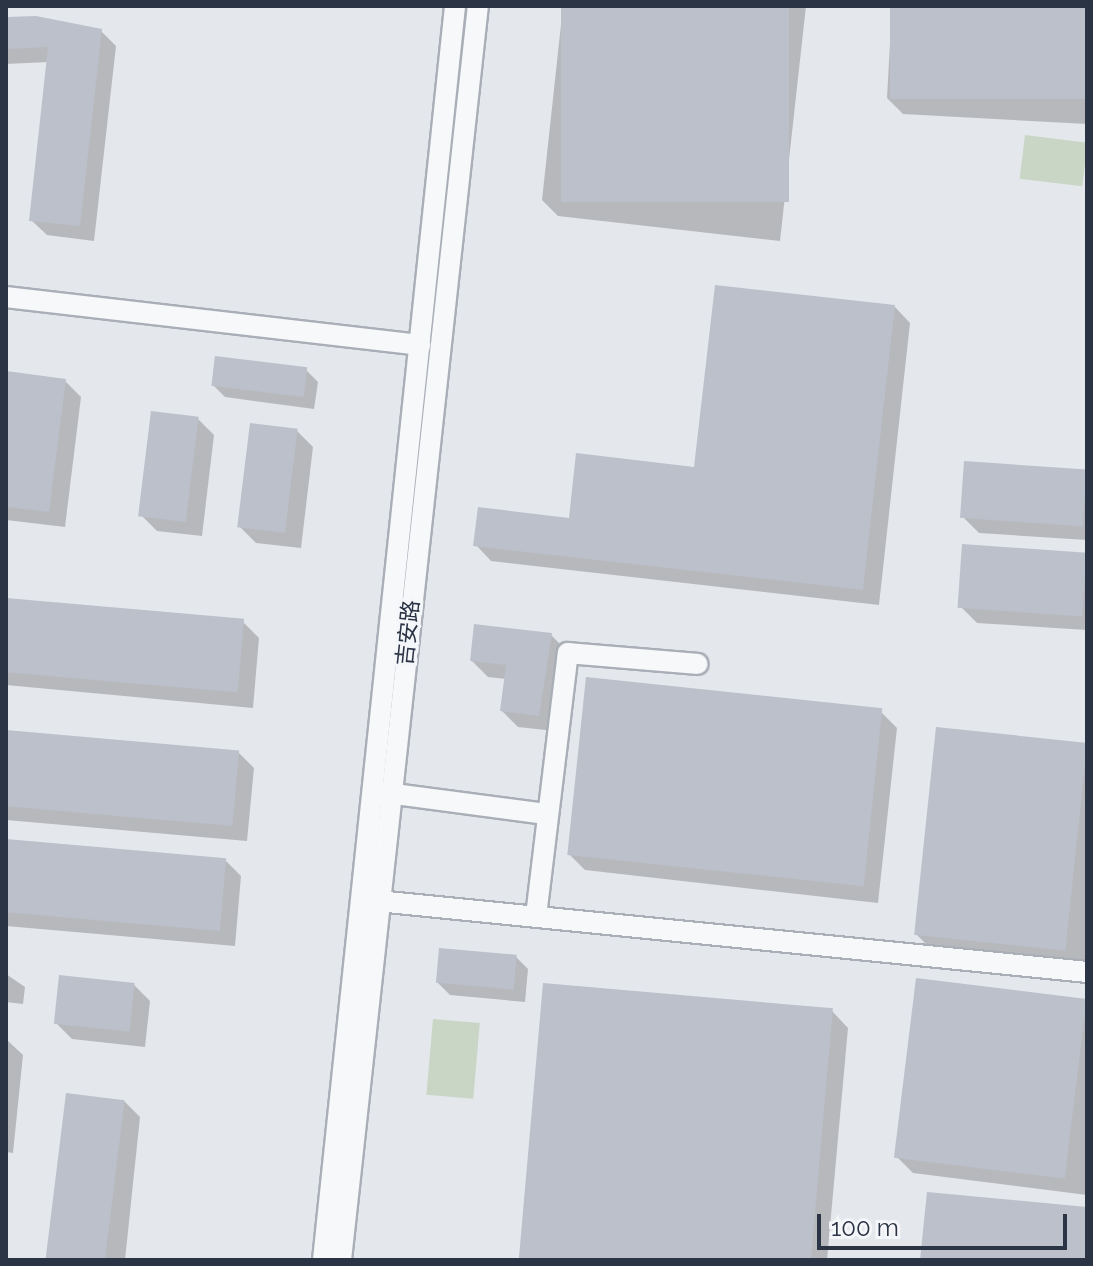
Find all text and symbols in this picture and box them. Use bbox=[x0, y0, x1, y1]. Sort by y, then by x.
street label: 吉安路 bbox=[391, 599, 425, 667]
scale bar bbox=[821, 1198, 1071, 1248]
text: 100 m bbox=[831, 1213, 899, 1242]

